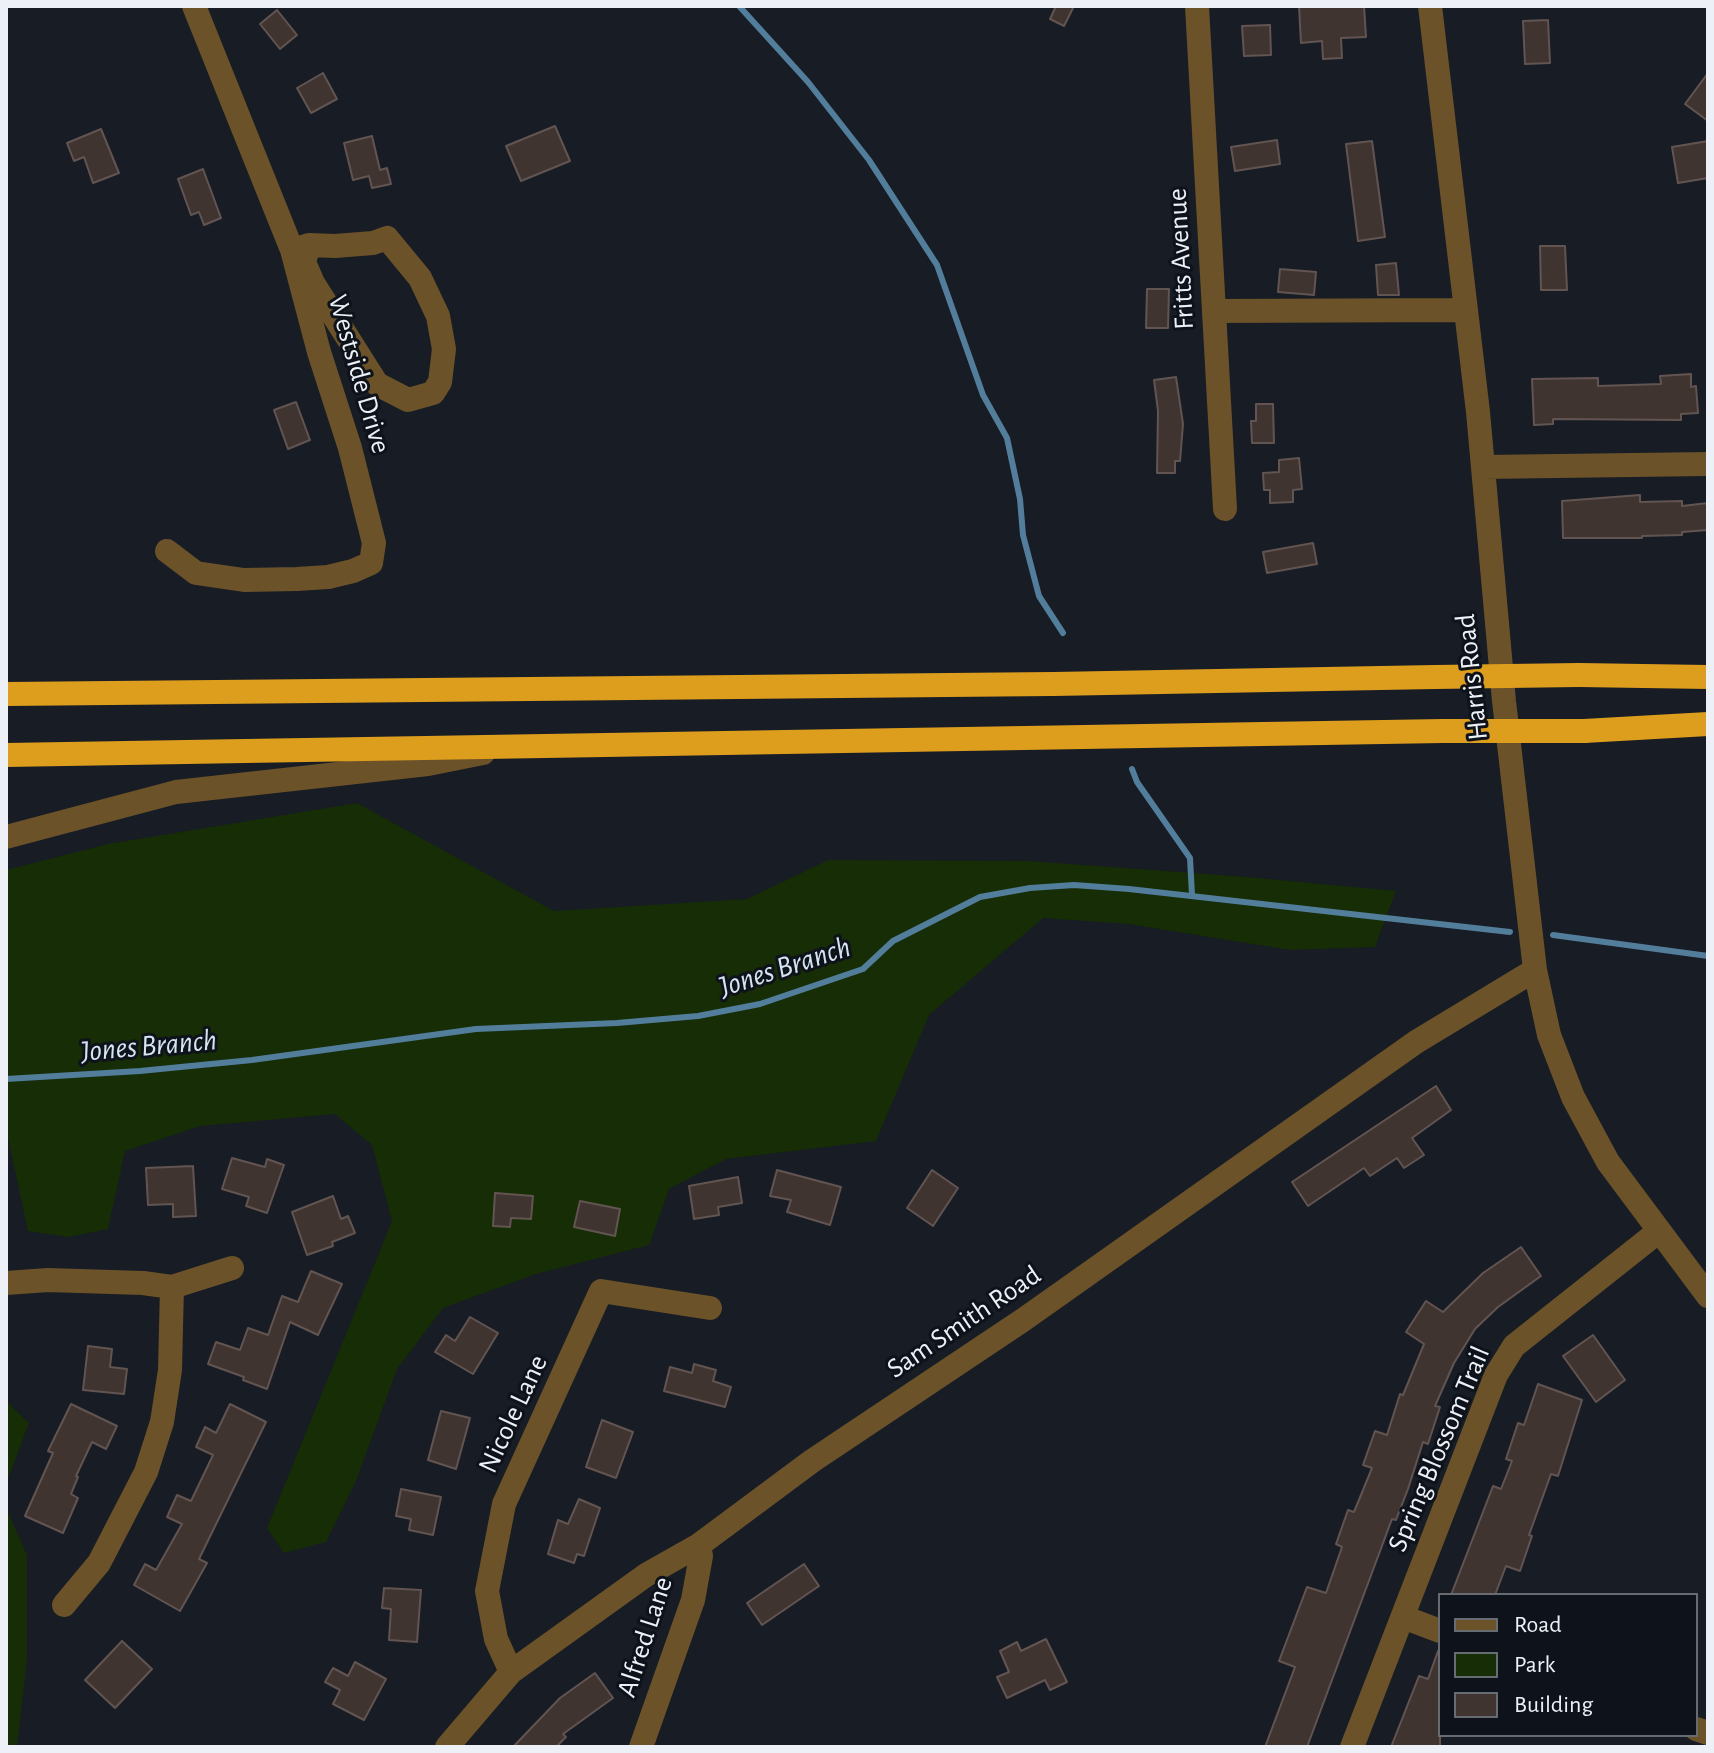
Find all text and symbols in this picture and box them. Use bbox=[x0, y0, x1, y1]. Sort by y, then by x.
street label: Fritts Avenue bbox=[1161, 188, 1201, 330]
street label: Westside Drive bbox=[320, 291, 398, 457]
street label: Harris Road bbox=[1449, 612, 1495, 742]
water label: Jones Branch bbox=[715, 929, 855, 1005]
water label: Jones Branch bbox=[80, 1022, 218, 1070]
street label: Sam Smith Road bbox=[881, 1258, 1047, 1386]
street label: Spring Blossom Trail bbox=[1381, 1341, 1497, 1557]
street label: Nicole Lane bbox=[471, 1350, 555, 1478]
street label: Alfred Lane bbox=[610, 1573, 680, 1701]
legend bbox=[1438, 1593, 1698, 1737]
text: Road bbox=[1514, 1613, 1562, 1637]
text: Park bbox=[1514, 1653, 1555, 1677]
text: Building bbox=[1514, 1693, 1593, 1717]

